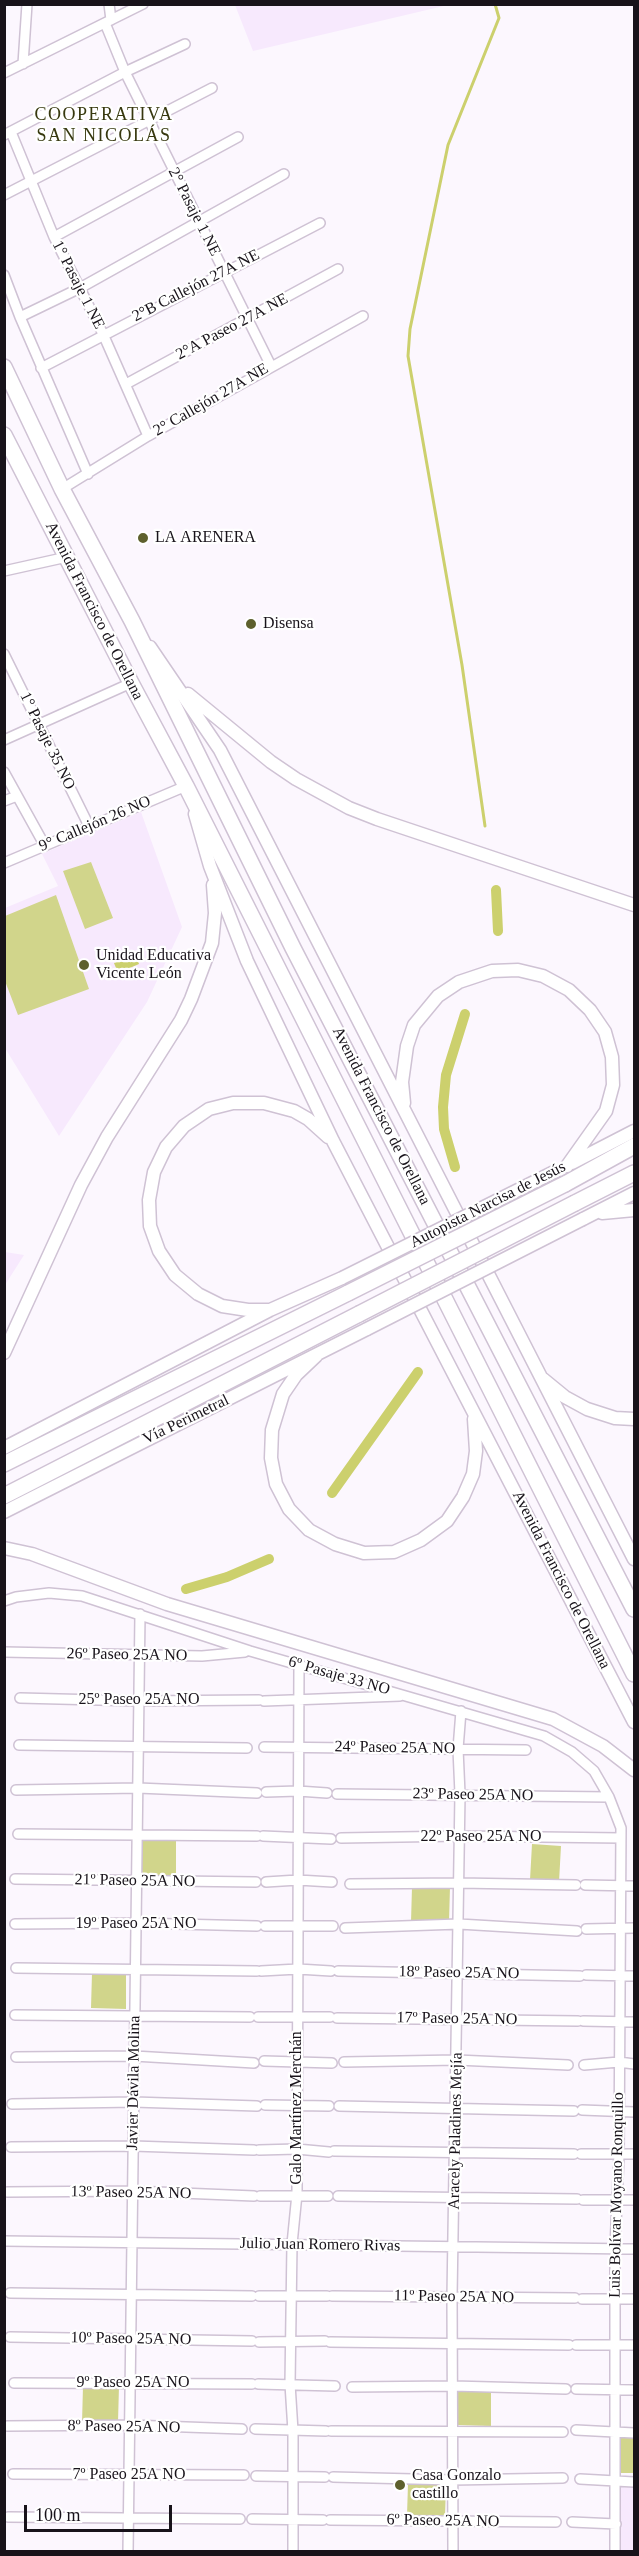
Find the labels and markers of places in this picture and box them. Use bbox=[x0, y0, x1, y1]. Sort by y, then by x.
place label: LA ARENERA bbox=[155, 528, 256, 548]
marker: LA ARENERA bbox=[136, 531, 150, 545]
place label: Disensa bbox=[263, 614, 314, 634]
marker: Disensa bbox=[244, 617, 258, 631]
place label: Unidad Educativa Vicente León bbox=[96, 946, 211, 984]
marker: Unidad Educativa Vicente León bbox=[77, 958, 91, 972]
place label: Casa Gonzalo castillo bbox=[412, 2466, 501, 2504]
marker: Casa Gonzalo castillo bbox=[393, 2478, 407, 2492]

